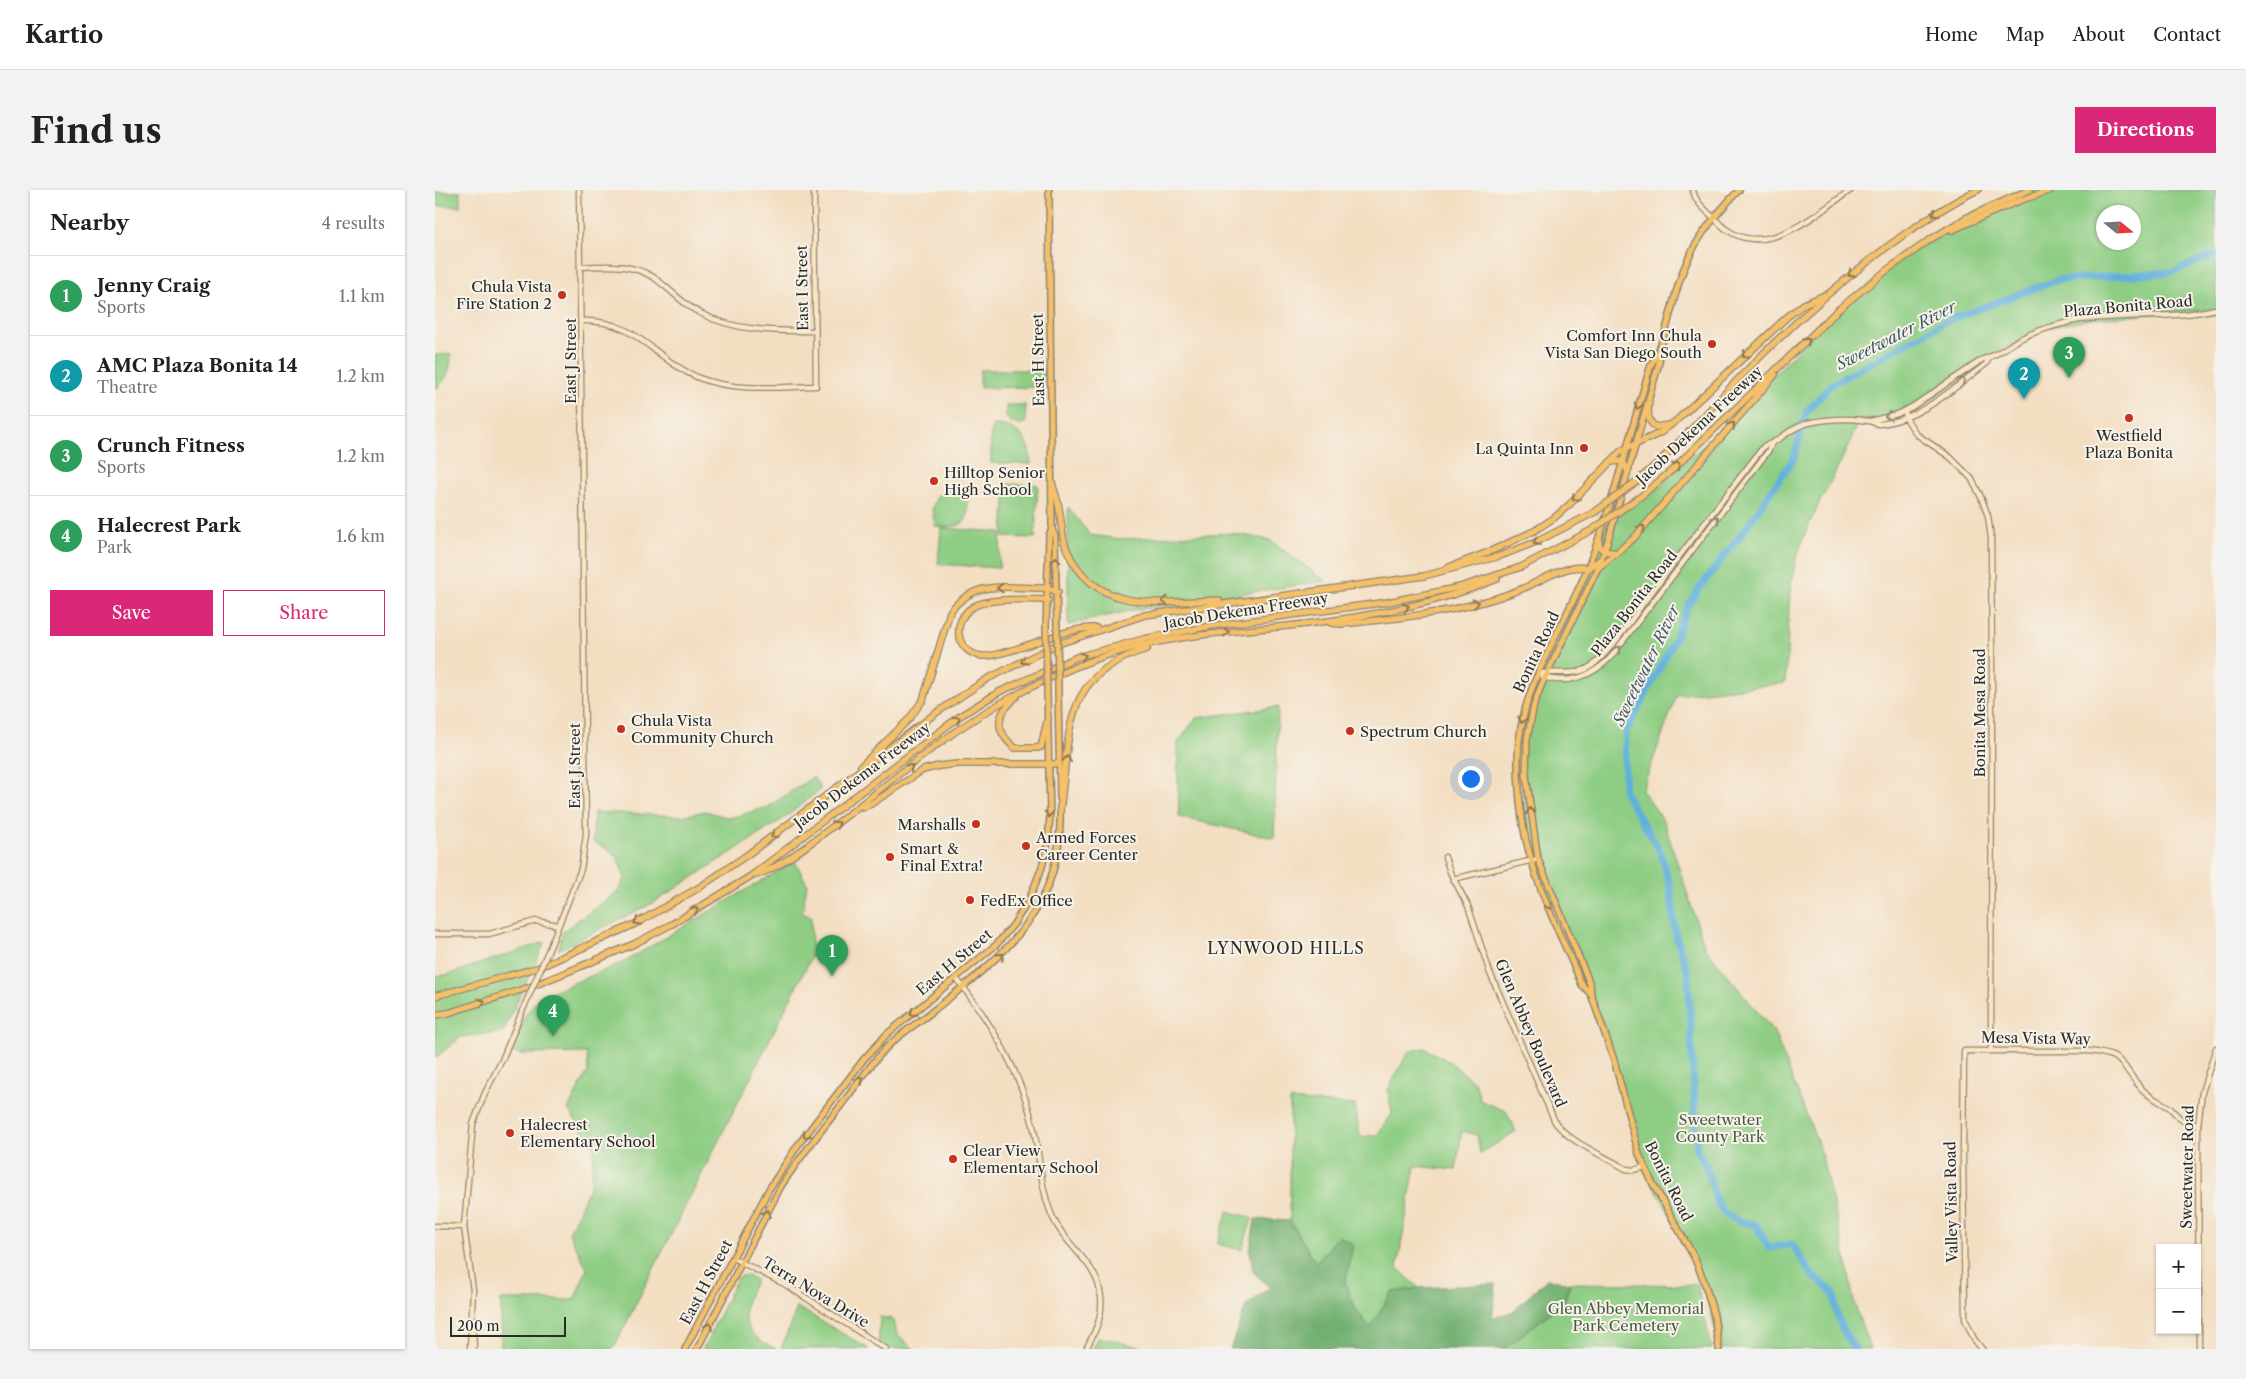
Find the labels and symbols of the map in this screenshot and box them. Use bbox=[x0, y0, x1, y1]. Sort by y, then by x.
north arrow bbox=[2096, 205, 2141, 250]
one-way arrow bbox=[1931, 208, 1941, 217]
street label: East I Street bbox=[792, 244, 812, 331]
one-way arrow bbox=[1848, 269, 1857, 278]
place label: Chula Vista Fire Station 2 bbox=[456, 277, 552, 313]
marker: Chula Vista Fire Station 2 bbox=[556, 289, 568, 301]
street label: Plaza Bonita Road bbox=[2063, 291, 2193, 321]
water label: Sweetwater River bbox=[1832, 295, 1961, 374]
street label: East H Street bbox=[1028, 312, 1048, 407]
street label: East J Street bbox=[561, 317, 580, 404]
place label: Comfort Inn Chula Vista San Diego South bbox=[1544, 326, 1703, 362]
pin: 3 bbox=[2053, 337, 2085, 378]
marker: Comfort Inn Chula Vista San Diego South bbox=[1706, 338, 1718, 350]
one-way arrow bbox=[1801, 338, 1810, 347]
one-way arrow bbox=[1741, 349, 1750, 358]
pin: 2 bbox=[2008, 358, 2040, 399]
street label: Jacob Dekema Freeway bbox=[1630, 361, 1767, 490]
one-way arrow bbox=[1957, 378, 1966, 387]
one-way arrow bbox=[1634, 401, 1644, 409]
one-way arrow bbox=[1883, 410, 1892, 421]
marker: Westfield Plaza Bonita bbox=[2123, 412, 2135, 424]
one-way arrow bbox=[1726, 421, 1735, 430]
place label: Westfield Plaza Bonita bbox=[2085, 426, 2173, 462]
place label: La Quinta Inn bbox=[1475, 439, 1575, 458]
marker: La Quinta Inn bbox=[1578, 442, 1590, 454]
one-way arrow bbox=[1671, 462, 1680, 471]
place label: Hilltop Senior High School bbox=[944, 463, 1046, 499]
marker: Hilltop Senior High School bbox=[928, 475, 940, 487]
one-way arrow bbox=[1572, 492, 1581, 501]
one-way arrow bbox=[1710, 516, 1718, 525]
one-way arrow bbox=[1637, 525, 1646, 534]
one-way arrow bbox=[1532, 535, 1541, 546]
street label: Plaza Bonita Road bbox=[1587, 546, 1681, 660]
one-way arrow bbox=[1051, 556, 1062, 564]
one-way arrow bbox=[995, 583, 1003, 593]
street label: Jacob Dekema Freeway bbox=[1160, 588, 1330, 633]
one-way arrow bbox=[1161, 596, 1169, 607]
one-way arrow bbox=[1471, 598, 1480, 609]
water label: Sweetwater River bbox=[1608, 600, 1685, 730]
one-way arrow bbox=[1401, 602, 1410, 612]
street label: Bonita Road bbox=[1509, 608, 1563, 696]
one-way arrow bbox=[1222, 627, 1230, 638]
one-way arrow bbox=[1612, 646, 1620, 655]
street label: Bonita Mesa Road bbox=[1970, 648, 1989, 778]
one-way arrow bbox=[1078, 651, 1086, 661]
one-way arrow bbox=[1020, 655, 1029, 665]
place label: Chula Vista Community Church bbox=[631, 711, 774, 747]
one-way arrow bbox=[951, 716, 961, 725]
one-way arrow bbox=[1517, 716, 1528, 725]
street label: Jacob Dekema Freeway bbox=[788, 717, 935, 834]
street label: East J Street bbox=[565, 722, 584, 809]
place label: Spectrum Church bbox=[1360, 722, 1487, 741]
marker: Chula Vista Community Church bbox=[615, 723, 627, 735]
marker: Spectrum Church bbox=[1344, 725, 1356, 737]
one-way arrow bbox=[1061, 755, 1072, 763]
one-way arrow bbox=[904, 764, 913, 772]
your location bbox=[1458, 766, 1484, 792]
one-way arrow bbox=[1525, 807, 1536, 815]
one-way arrow bbox=[1044, 810, 1055, 818]
place label: Marshalls bbox=[897, 815, 966, 834]
marker: Marshalls bbox=[970, 818, 982, 830]
one-way arrow bbox=[831, 821, 841, 830]
place label: Armed Forces Career Center bbox=[1035, 828, 1138, 864]
one-way arrow bbox=[770, 829, 780, 838]
place label: Smart & Final Extra! bbox=[900, 839, 983, 875]
marker: Armed Forces Career Center bbox=[1020, 840, 1032, 852]
marker: Smart & Final Extra! bbox=[884, 851, 896, 863]
place label: FedEx Office bbox=[980, 891, 1073, 910]
marker: FedEx Office bbox=[964, 894, 976, 906]
one-way arrow bbox=[1544, 902, 1554, 910]
one-way arrow bbox=[689, 907, 698, 917]
one-way arrow bbox=[634, 916, 643, 926]
street label: East H Street bbox=[912, 924, 996, 999]
pin: 1 bbox=[816, 935, 848, 976]
district label: LYNWOOD HILLS bbox=[1207, 938, 1365, 958]
one-way arrow bbox=[995, 953, 1004, 962]
street label: Glen Abbey Boulevard bbox=[1491, 956, 1571, 1110]
pin: 4 bbox=[537, 995, 569, 1036]
one-way arrow bbox=[477, 998, 486, 1008]
one-way arrow bbox=[909, 1007, 918, 1016]
street label: Mesa Vista Way bbox=[1981, 1028, 2092, 1048]
one-way arrow bbox=[855, 1077, 863, 1086]
street label: Sweetwater Road bbox=[2176, 1105, 2198, 1229]
park label: Sweetwater County Park bbox=[1675, 1110, 1766, 1146]
place label: Halecrest Elementary School bbox=[520, 1115, 656, 1151]
marker: Halecrest Elementary School bbox=[504, 1127, 516, 1139]
one-way arrow bbox=[803, 1129, 812, 1139]
street label: Bonita Road bbox=[1641, 1138, 1697, 1224]
place label: Clear View Elementary School bbox=[963, 1141, 1099, 1177]
street label: Valley Vista Road bbox=[1940, 1141, 1962, 1264]
marker: Clear View Elementary School bbox=[947, 1153, 959, 1165]
one-way arrow bbox=[761, 1209, 771, 1218]
street label: East H Street bbox=[676, 1236, 737, 1328]
street label: Terra Nova Drive bbox=[759, 1253, 873, 1331]
park label: Glen Abbey Memorial Park Cemetery bbox=[1548, 1299, 1705, 1335]
scale bar bbox=[450, 1314, 566, 1337]
one-way arrow bbox=[703, 1322, 713, 1331]

